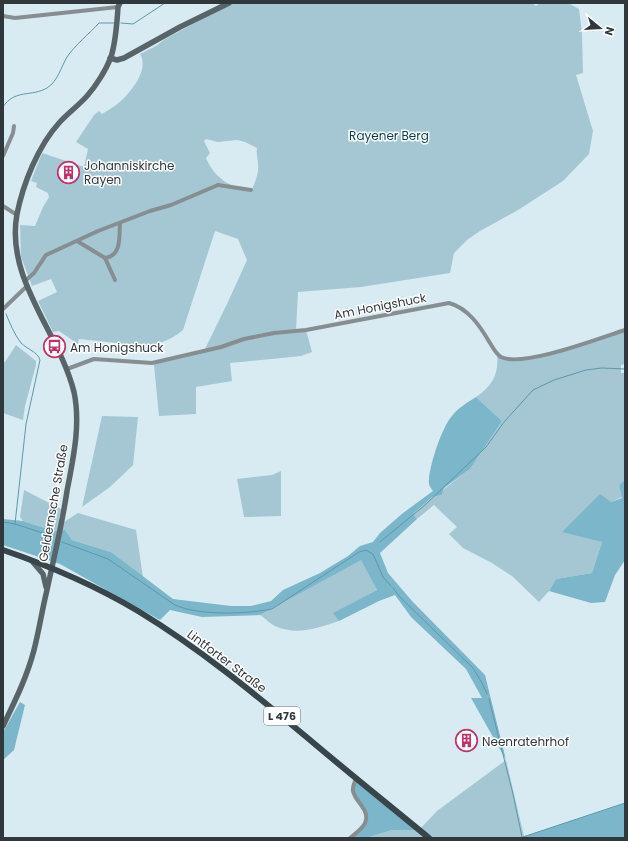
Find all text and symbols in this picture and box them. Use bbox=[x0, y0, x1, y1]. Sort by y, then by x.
north arrow bbox=[580, 8, 620, 48]
text: N bbox=[601, 25, 618, 38]
park label: Rayener Berg bbox=[349, 127, 429, 144]
place label: Johanniskirche Rayen bbox=[84, 157, 174, 188]
building icon: Johanniskirche Rayen bbox=[56, 159, 82, 185]
street label: Am Honigshuck bbox=[333, 289, 428, 323]
bus stop icon: Am Honigshuck bbox=[41, 334, 67, 360]
place label: Am Honigshuck bbox=[70, 339, 164, 356]
street label: Geldernsche Straße bbox=[34, 443, 72, 563]
street label: Lintforter Straße bbox=[184, 626, 270, 696]
road number: L 476 bbox=[264, 707, 300, 725]
building icon: Neenratehrhof bbox=[454, 728, 480, 754]
place label: Neenratehrhof bbox=[482, 733, 569, 750]

